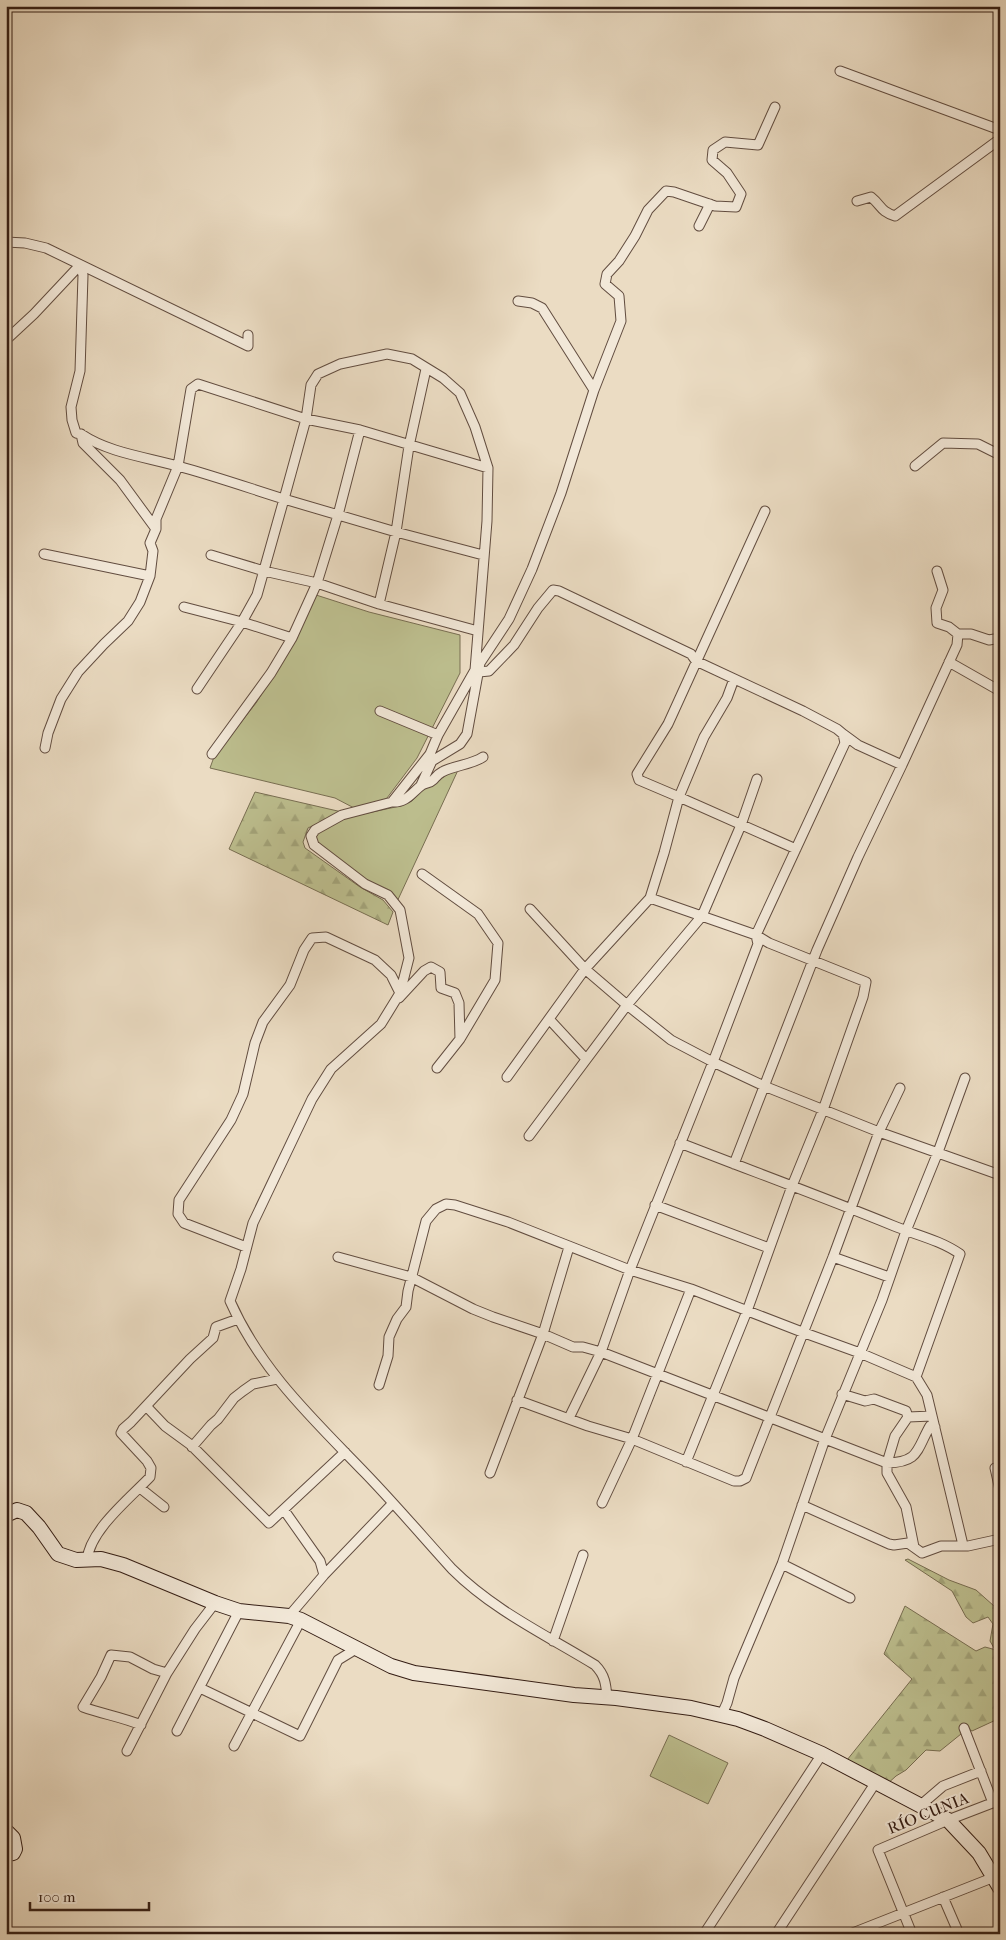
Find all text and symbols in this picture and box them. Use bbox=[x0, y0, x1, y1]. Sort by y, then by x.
street label: RÍO CUNIA bbox=[884, 1787, 972, 1838]
scale bar bbox=[30, 1880, 149, 1912]
text: 100 m bbox=[38, 1888, 76, 1906]

